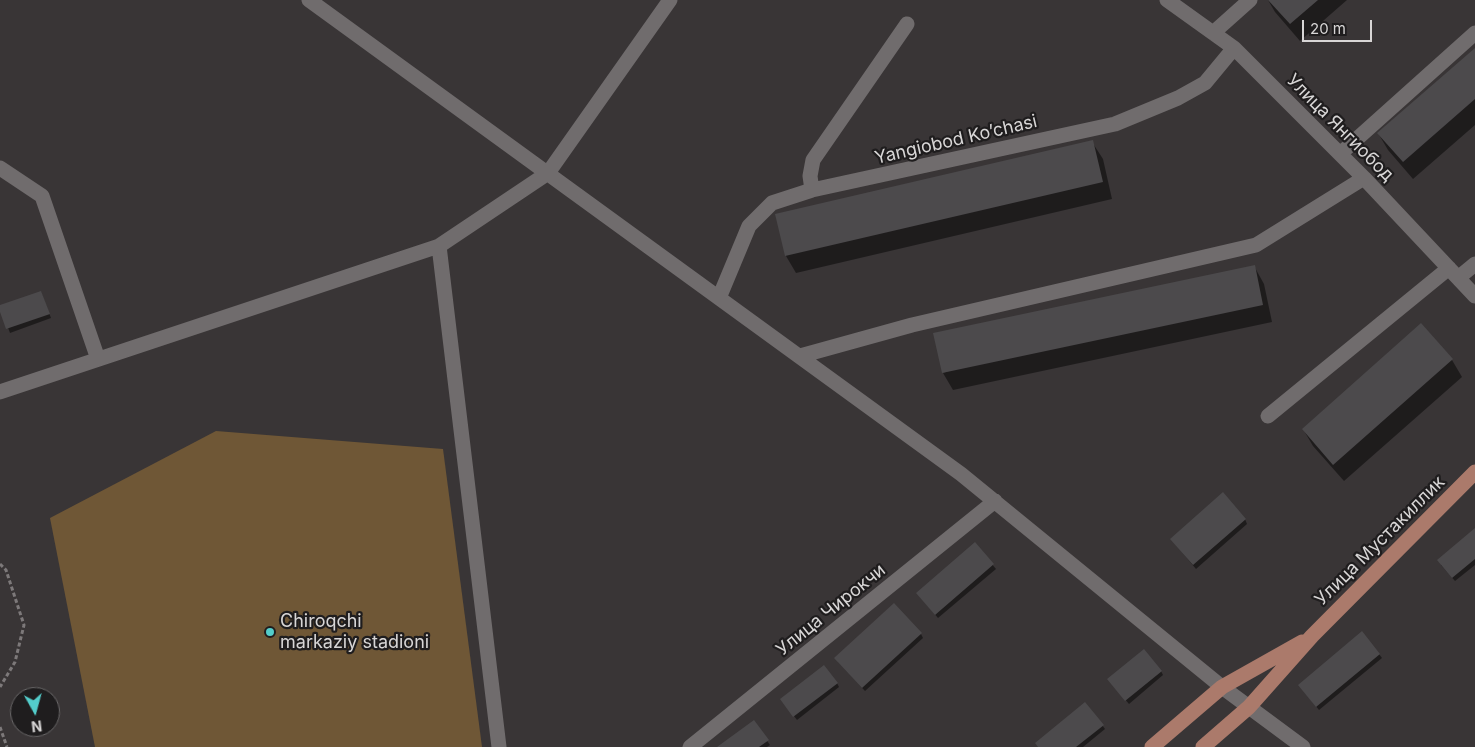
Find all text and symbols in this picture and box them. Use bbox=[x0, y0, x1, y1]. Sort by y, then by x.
scale bar bbox=[1305, 10, 1375, 42]
text: 20 m bbox=[1310, 19, 1346, 38]
street label: Улица Янгиобод bbox=[1282, 70, 1398, 186]
street label: Yangiobod Ko’chasi bbox=[873, 111, 1039, 169]
street label: Улица Мустакиллик bbox=[1311, 472, 1449, 610]
street label: Улица Чирокчи bbox=[772, 559, 890, 661]
place label: Chiroqchi markaziy stadioni bbox=[280, 611, 429, 654]
marker: Chiroqchi markaziy stadioni bbox=[264, 626, 276, 638]
north arrow bbox=[10, 687, 60, 737]
text: N bbox=[30, 717, 43, 735]

